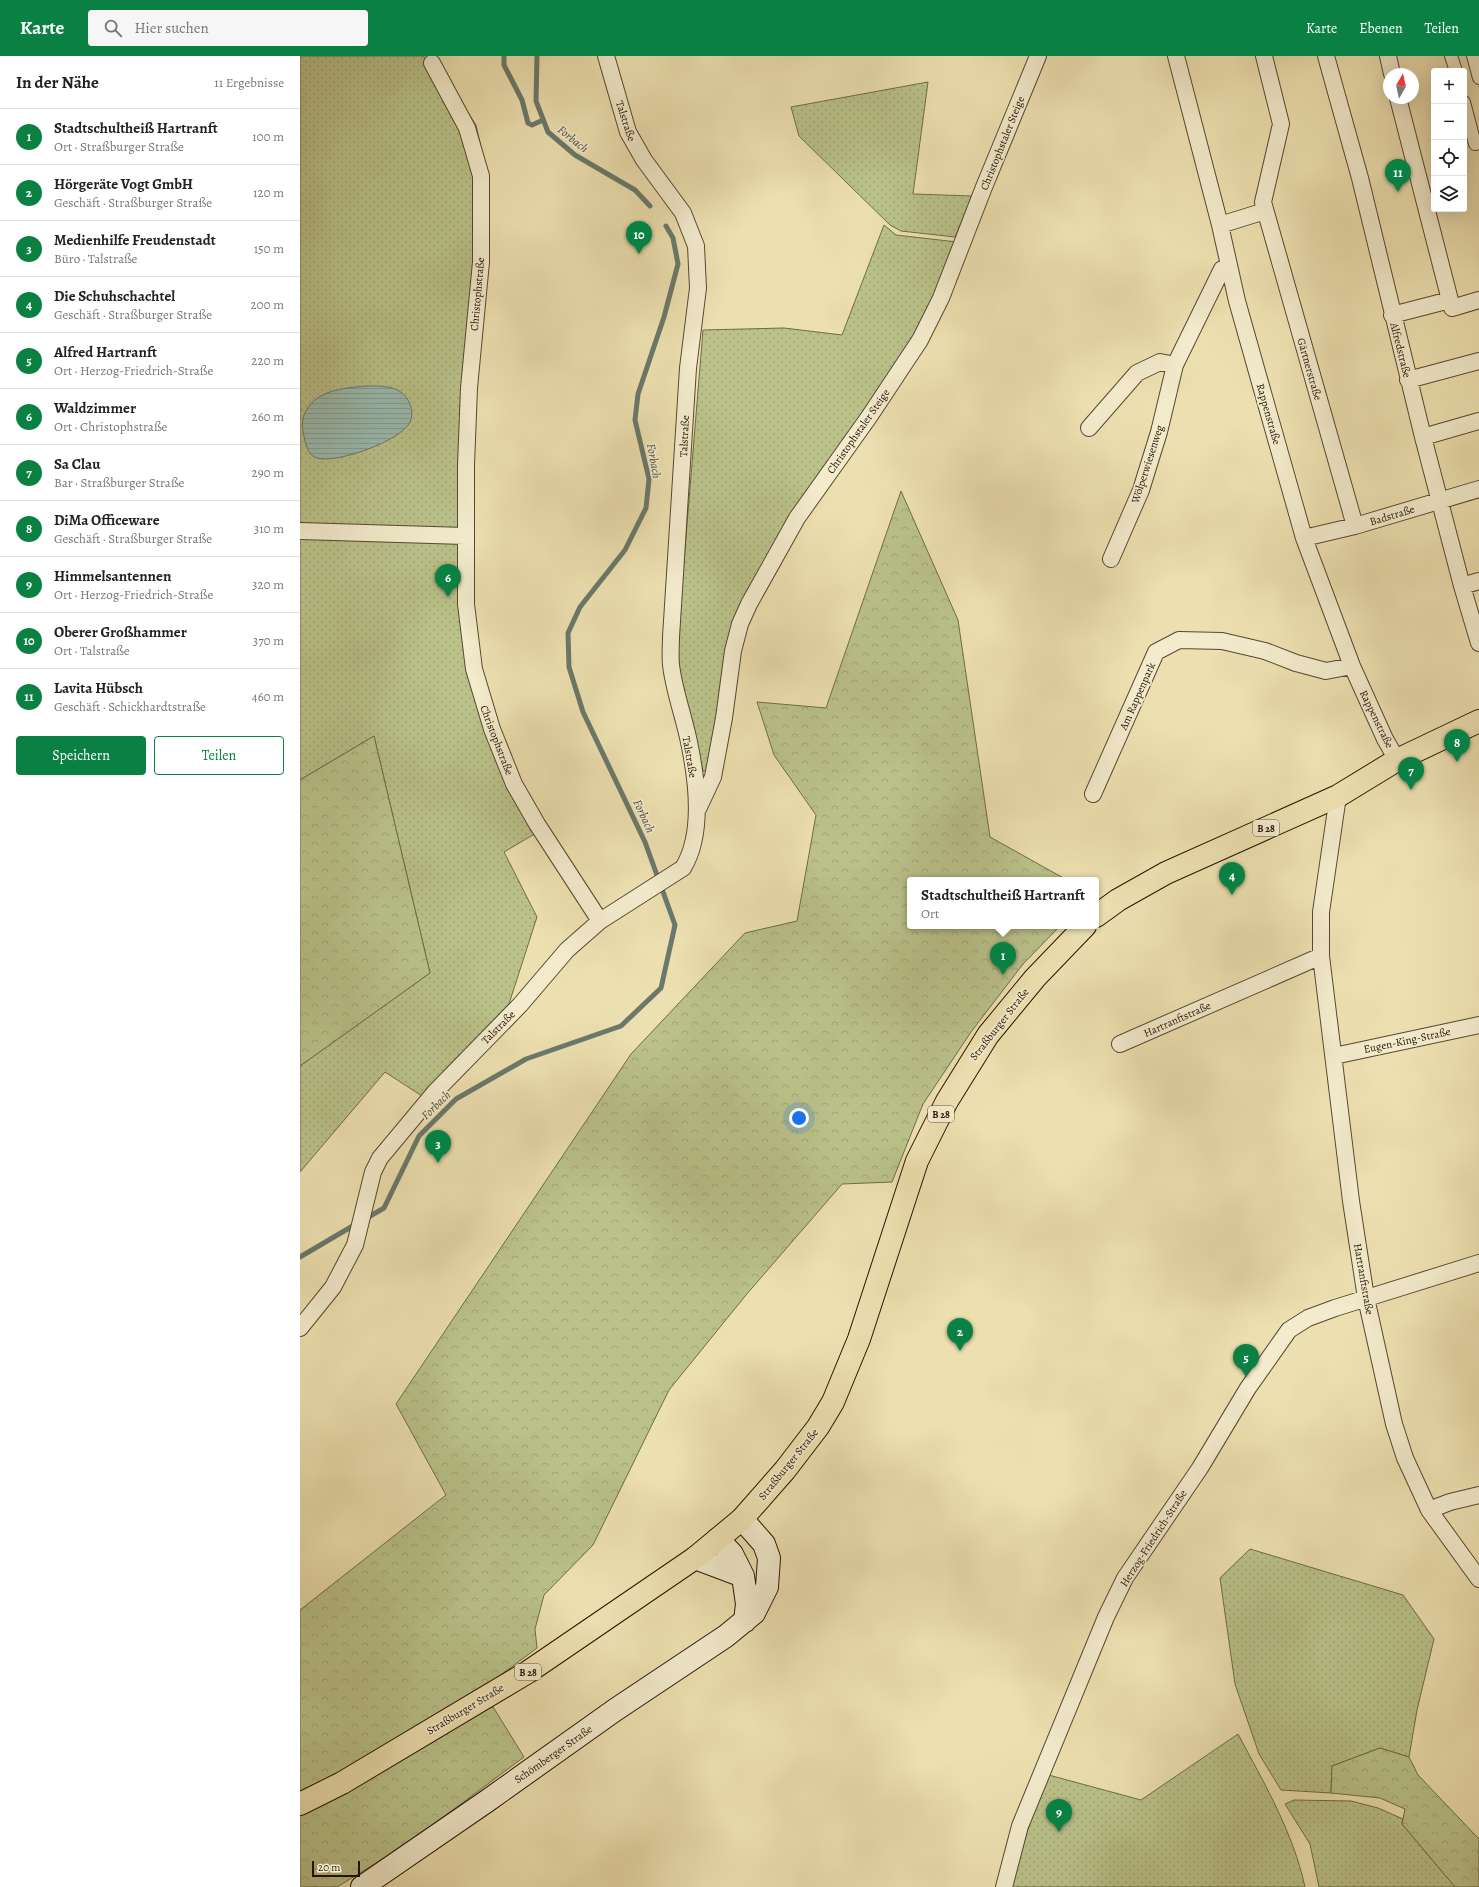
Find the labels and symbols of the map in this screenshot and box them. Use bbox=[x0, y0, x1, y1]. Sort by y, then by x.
north arrow bbox=[1383, 68, 1419, 104]
street label: Christophstaler Steige bbox=[977, 94, 1028, 193]
street label: Talstraße bbox=[612, 99, 639, 143]
water label: Forbach bbox=[554, 122, 592, 156]
pin: 11 bbox=[1385, 159, 1411, 192]
pin: 10 bbox=[626, 221, 652, 254]
street label: Christophstraße bbox=[467, 256, 488, 332]
street label: Alfredstraße bbox=[1386, 320, 1415, 379]
street label: Gärtnerstraße bbox=[1293, 336, 1326, 402]
street label: Rappenstraße bbox=[1253, 382, 1284, 447]
street label: Christophstaler Steige bbox=[823, 386, 893, 477]
street label: Talstraße bbox=[676, 415, 693, 457]
street label: Wölperwiesenweg bbox=[1127, 423, 1167, 506]
water label: Forbach bbox=[643, 442, 665, 480]
street label: Badstraße bbox=[1368, 502, 1417, 529]
pin: 6 bbox=[435, 564, 461, 597]
street label: Am Rappenpark bbox=[1115, 660, 1159, 733]
street label: Rappenstraße bbox=[1356, 688, 1397, 751]
street label: Christophstraße bbox=[476, 703, 517, 777]
pin: 8 bbox=[1444, 729, 1470, 762]
street label: Talstraße bbox=[678, 735, 701, 779]
pin: 7 bbox=[1398, 757, 1424, 790]
water label: Forbach bbox=[629, 797, 659, 836]
road number: B 28 bbox=[1253, 820, 1279, 836]
pin: 4 bbox=[1219, 862, 1245, 895]
pin: 1 bbox=[990, 942, 1016, 975]
street label: Straßburger Straße bbox=[966, 985, 1032, 1064]
street label: Hartranftstraße bbox=[1141, 998, 1213, 1041]
street label: Talstraße bbox=[478, 1007, 519, 1048]
street label: Eugen-King-Straße bbox=[1362, 1024, 1452, 1057]
water label: Forbach bbox=[418, 1087, 454, 1123]
road number: B 28 bbox=[928, 1106, 954, 1122]
your location bbox=[789, 1108, 809, 1128]
pin: 3 bbox=[425, 1130, 451, 1163]
street label: Hartranftstraße bbox=[1350, 1242, 1377, 1316]
pin: 2 bbox=[947, 1318, 973, 1351]
pin: 5 bbox=[1233, 1344, 1259, 1377]
street label: Straßburger Straße bbox=[755, 1425, 822, 1503]
street label: Herzog-Friedrich-Straße bbox=[1116, 1487, 1190, 1590]
road number: B 28 bbox=[515, 1664, 541, 1680]
street label: Straßburger Straße bbox=[424, 1680, 507, 1738]
street label: Schömberger Straße bbox=[511, 1722, 596, 1787]
pin: 9 bbox=[1046, 1799, 1072, 1832]
scale bar bbox=[312, 1859, 360, 1878]

